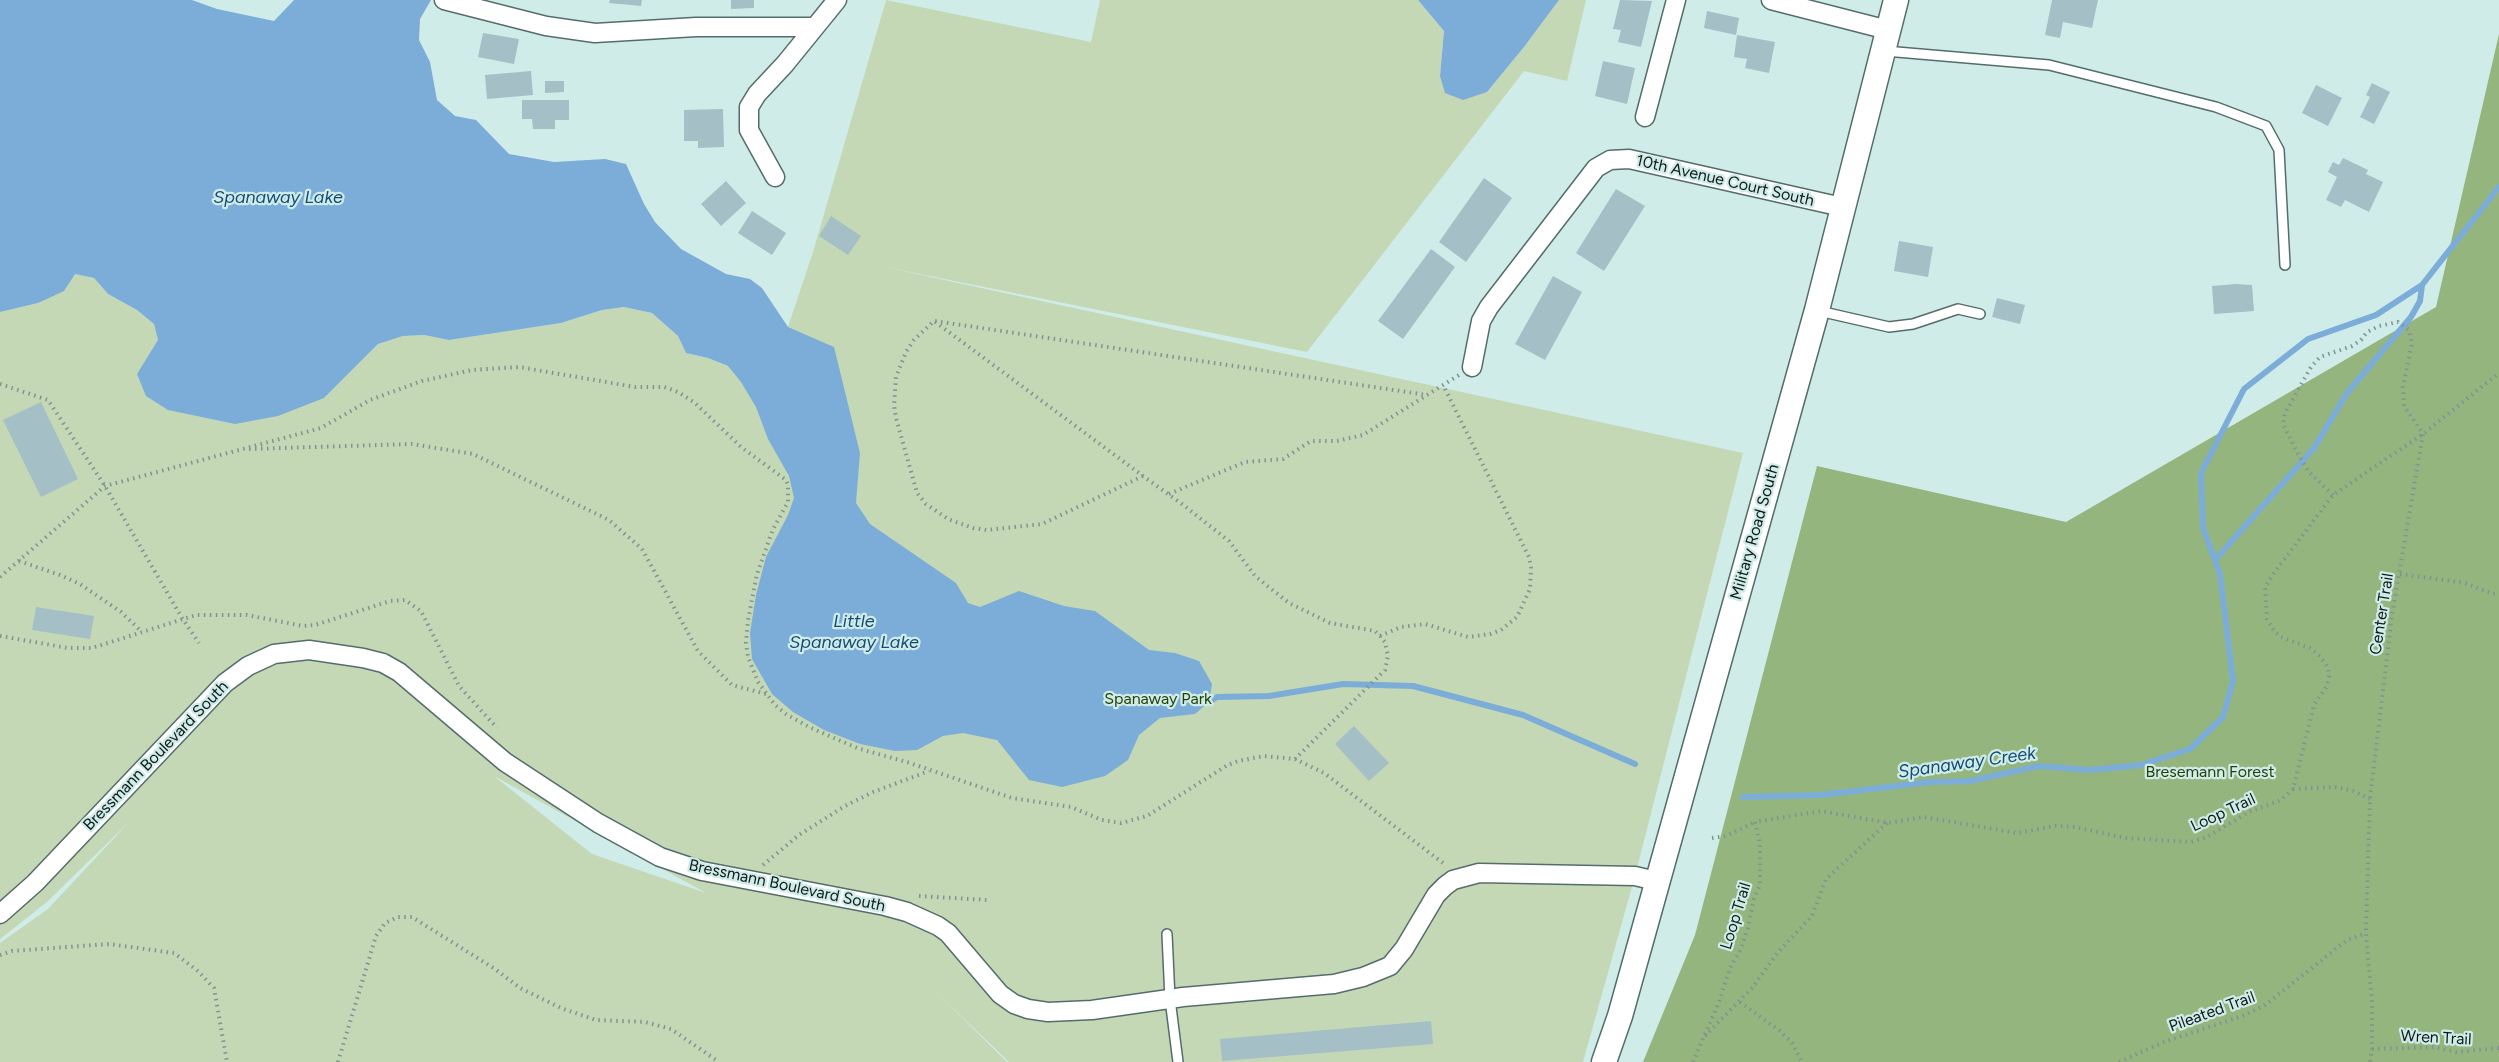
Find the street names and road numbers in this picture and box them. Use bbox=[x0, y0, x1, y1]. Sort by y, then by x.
street label: 10th Avenue Court South bbox=[1634, 151, 1816, 211]
street label: Military Road South bbox=[1726, 462, 1784, 602]
street label: Center Trail bbox=[2366, 572, 2398, 656]
street label: Bressmann Boulevard South bbox=[79, 677, 233, 835]
street label: Loop Trail bbox=[2188, 790, 2258, 836]
street label: Bressmann Boulevard South bbox=[687, 856, 887, 916]
street label: Loop Trail bbox=[1717, 880, 1755, 952]
street label: Pileated Trail bbox=[2166, 988, 2258, 1036]
street label: Wren Trail bbox=[2400, 1027, 2472, 1049]

